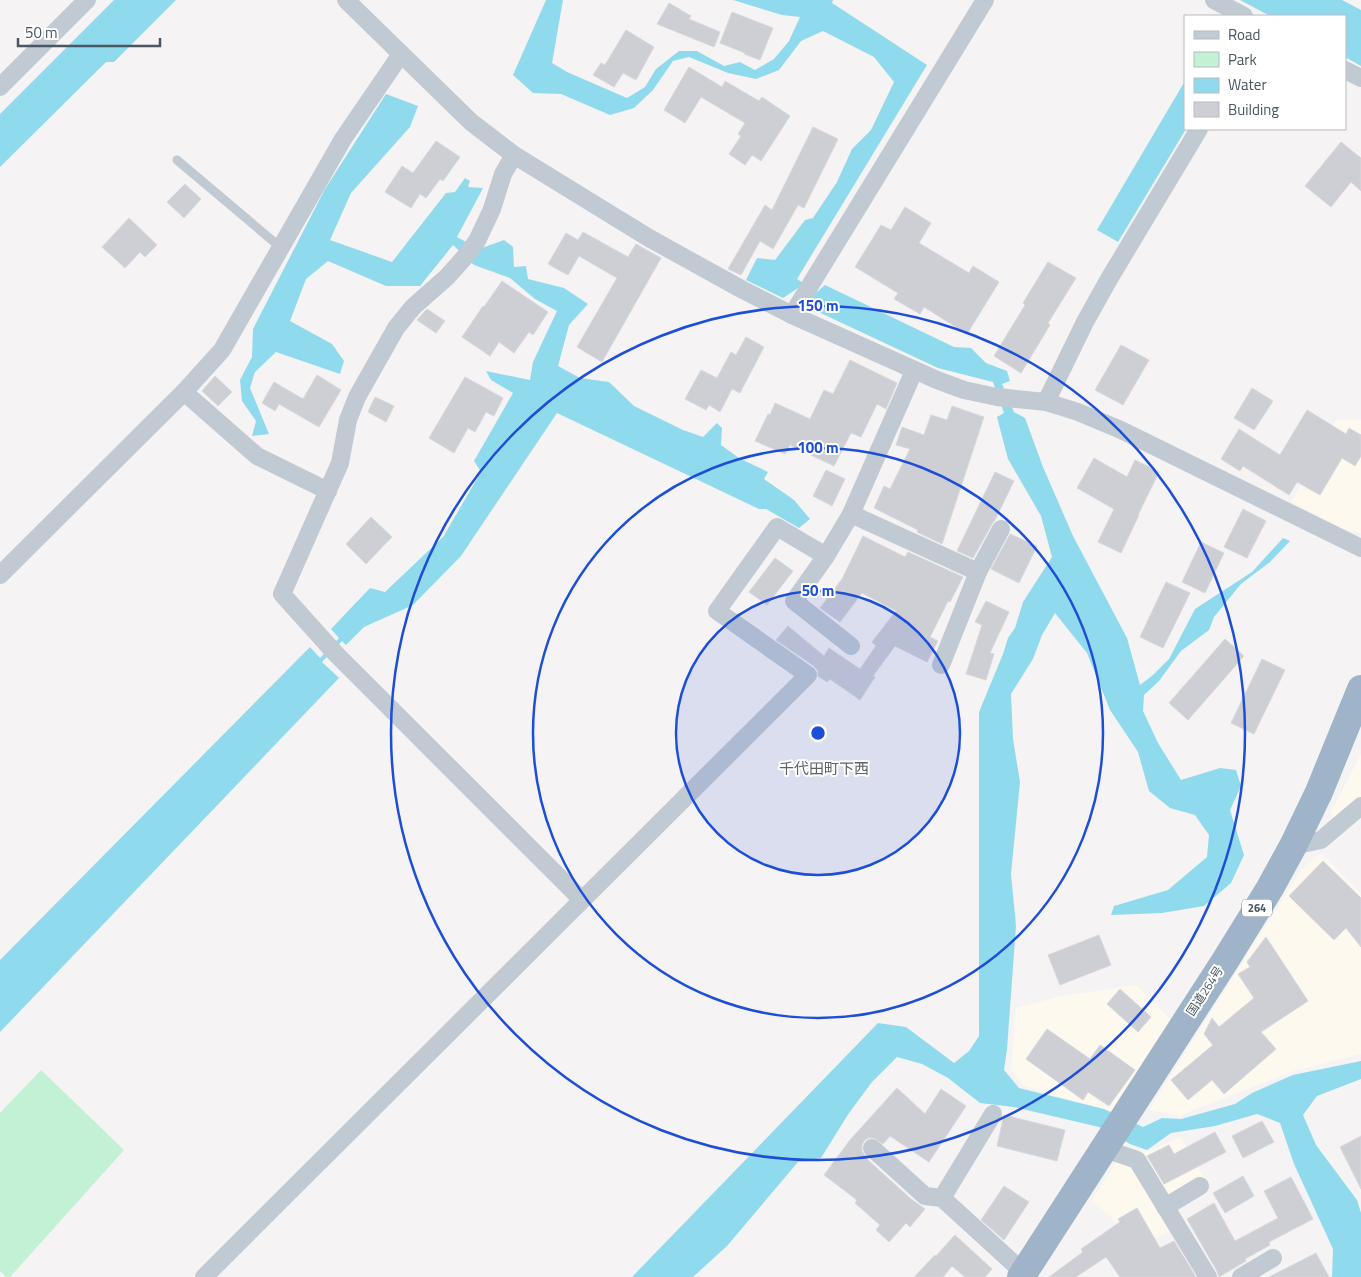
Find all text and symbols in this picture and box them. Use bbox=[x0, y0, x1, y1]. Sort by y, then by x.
scale bar bbox=[18, 15, 160, 47]
legend bbox=[1184, 15, 1346, 130]
text: 50 m bbox=[25, 21, 58, 44]
text: Road bbox=[1228, 23, 1260, 46]
text: Park bbox=[1228, 48, 1257, 71]
text: Water bbox=[1228, 73, 1267, 96]
text: Building bbox=[1228, 98, 1279, 121]
text: 150 m bbox=[797, 294, 839, 317]
text: 100 m bbox=[797, 436, 839, 459]
text: 50 m bbox=[802, 579, 834, 602]
centre of rings bbox=[809, 724, 827, 742]
district label: 千代田町下西 bbox=[779, 757, 869, 780]
road number: 264 bbox=[1242, 900, 1272, 916]
street label: 国道264号 bbox=[1181, 962, 1228, 1019]

